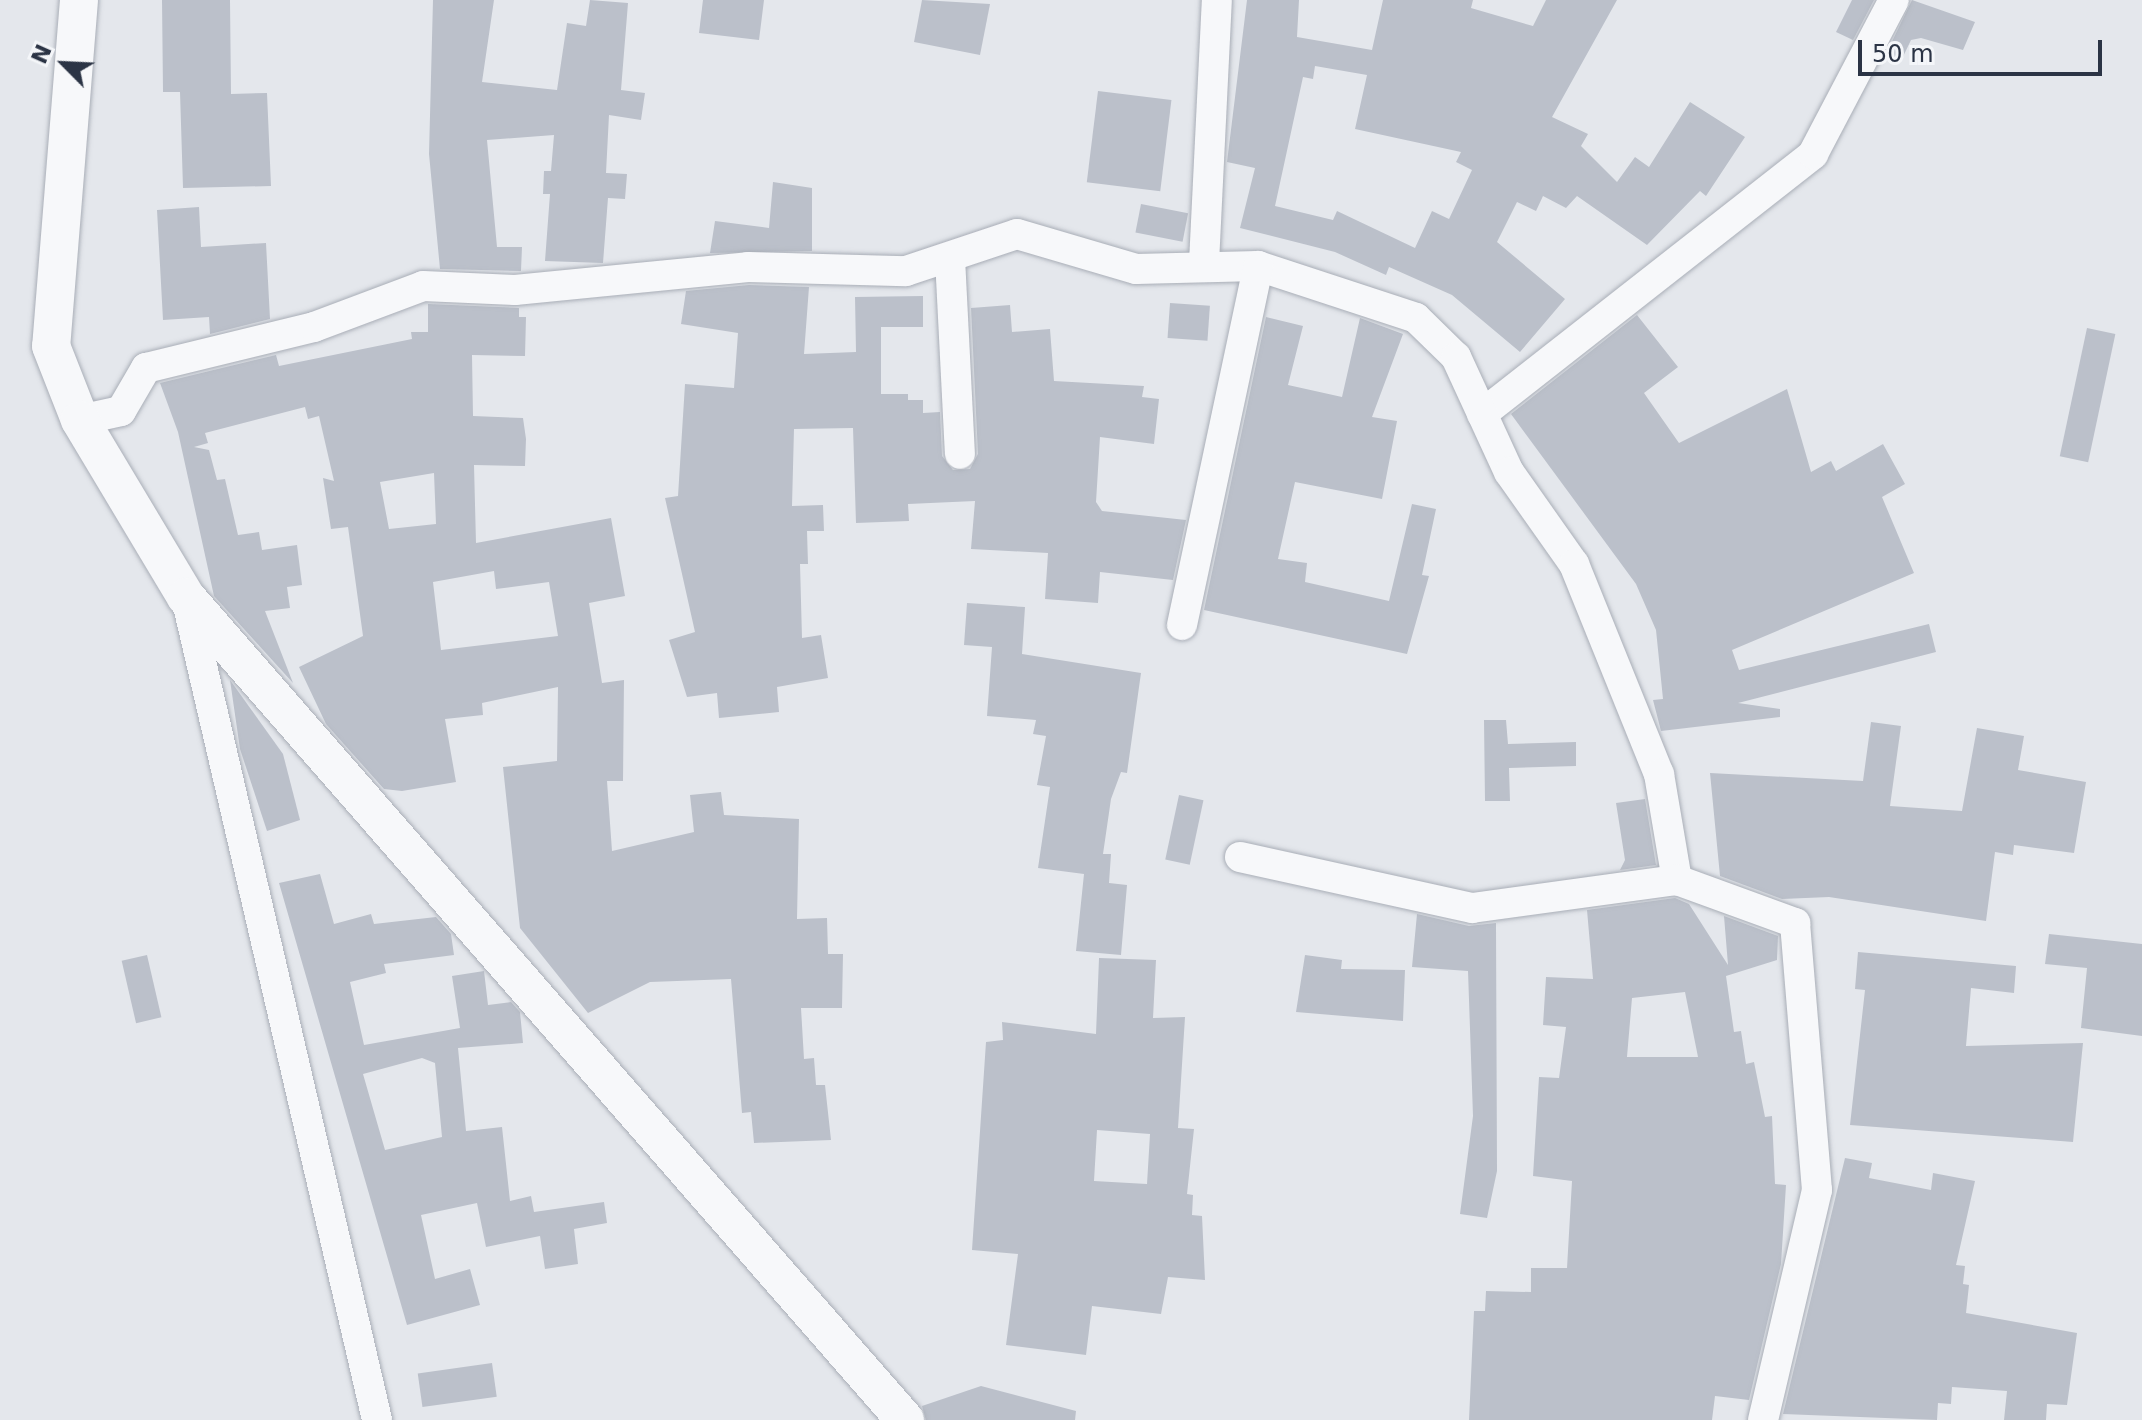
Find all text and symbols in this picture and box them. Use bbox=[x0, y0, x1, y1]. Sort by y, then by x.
north arrow bbox=[24, 24, 104, 104]
scale bar bbox=[1862, 24, 2106, 74]
text: 50 m bbox=[1872, 40, 1934, 68]
text: N bbox=[26, 41, 57, 68]

